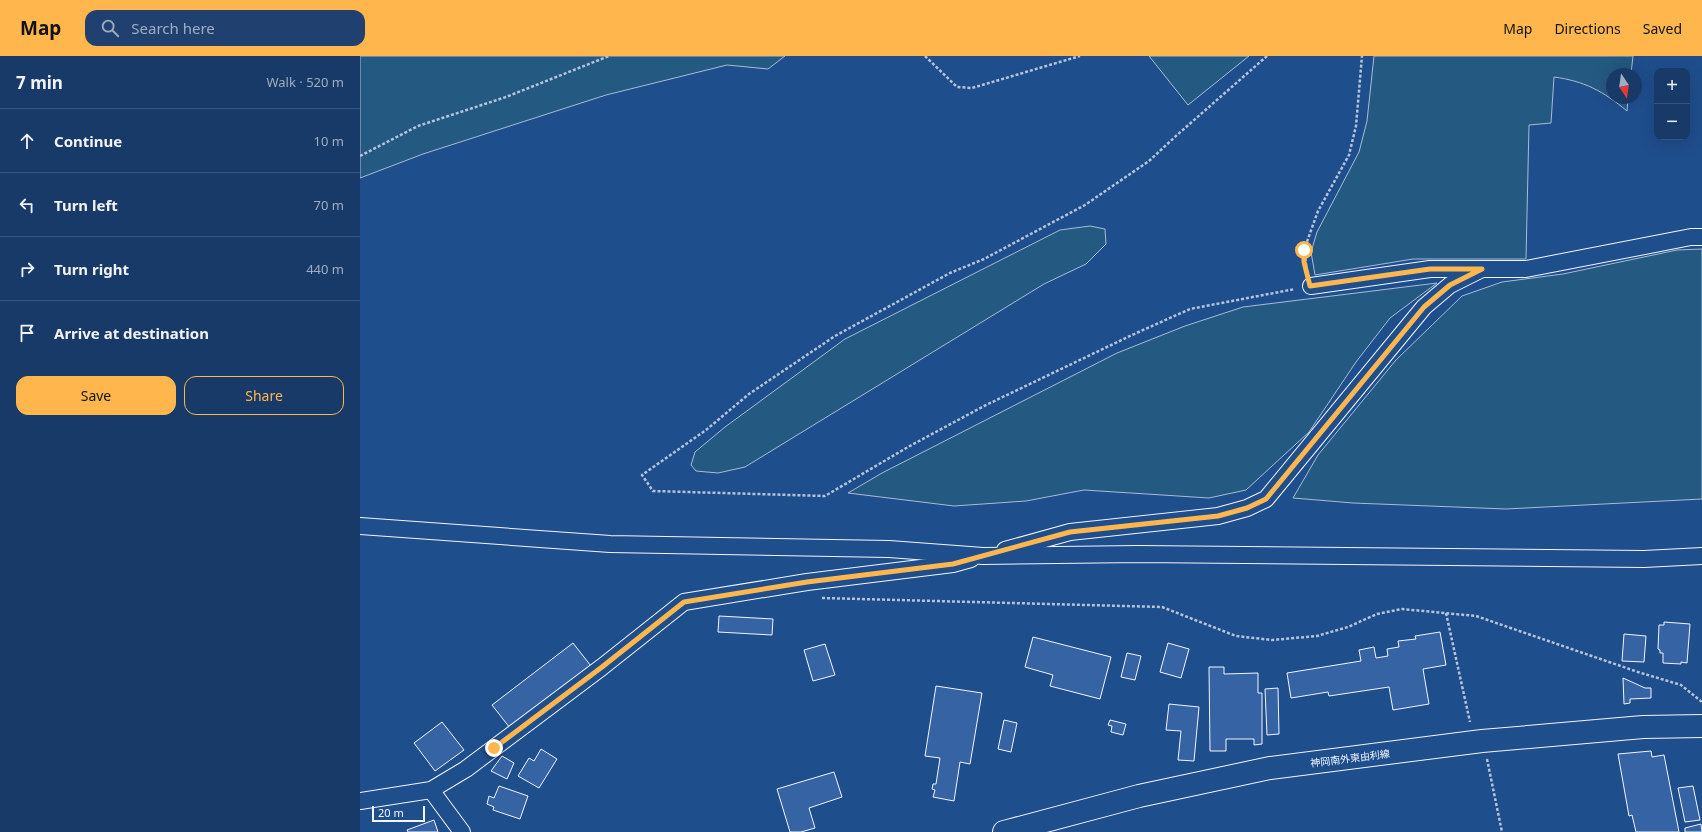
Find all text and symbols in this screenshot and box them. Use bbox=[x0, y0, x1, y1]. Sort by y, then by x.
search box bbox=[85, 10, 365, 46]
text: Map bbox=[20, 15, 61, 41]
icon: search bbox=[99, 17, 121, 39]
text: Search here bbox=[131, 18, 215, 38]
text: Map bbox=[1503, 19, 1532, 38]
text: Directions bbox=[1554, 19, 1621, 38]
text: Saved bbox=[1643, 19, 1682, 38]
north arrow bbox=[1606, 68, 1642, 104]
map controls bbox=[1654, 68, 1690, 140]
button: + bbox=[1654, 68, 1690, 104]
text: 7 min bbox=[16, 71, 63, 94]
text: Walk · 520 m bbox=[266, 73, 344, 91]
button: − bbox=[1654, 104, 1690, 140]
icon: ahead bbox=[16, 130, 38, 152]
text: Continue bbox=[54, 131, 122, 151]
text: 10 m bbox=[314, 132, 344, 150]
icon: left bbox=[16, 194, 38, 216]
text: Turn left bbox=[54, 195, 118, 215]
text: 70 m bbox=[314, 196, 344, 214]
route start bbox=[1295, 241, 1313, 259]
icon: right bbox=[16, 258, 38, 280]
text: Turn right bbox=[54, 259, 129, 279]
text: 440 m bbox=[306, 260, 344, 278]
icon: arrive bbox=[16, 322, 38, 344]
text: Arrive at destination bbox=[54, 323, 209, 343]
button: Save bbox=[16, 376, 176, 415]
button: Share bbox=[184, 376, 344, 415]
route end bbox=[485, 739, 503, 757]
street label: 神岡南外東由利線 bbox=[1309, 746, 1391, 770]
scale bar bbox=[372, 804, 425, 823]
text: 20 m bbox=[378, 805, 404, 820]

